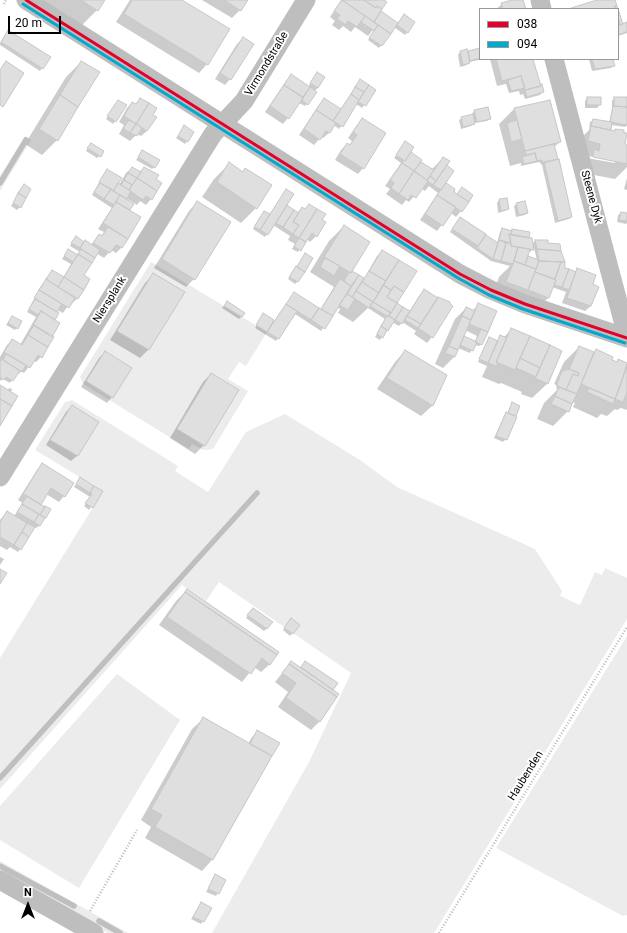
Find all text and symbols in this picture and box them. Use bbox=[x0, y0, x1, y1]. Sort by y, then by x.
scale bar bbox=[10, 8, 63, 34]
legend bbox=[479, 8, 619, 60]
text: 20 m bbox=[15, 16, 42, 30]
text: 038 bbox=[517, 17, 537, 31]
street label: Virmondstraße bbox=[243, 29, 291, 99]
text: 094 bbox=[517, 37, 537, 51]
street label: Steene Dyk bbox=[578, 169, 604, 225]
street label: Niersplank bbox=[91, 274, 129, 326]
street label: Haubenden bbox=[506, 749, 546, 803]
north arrow bbox=[8, 885, 48, 925]
text: N bbox=[24, 886, 32, 899]

